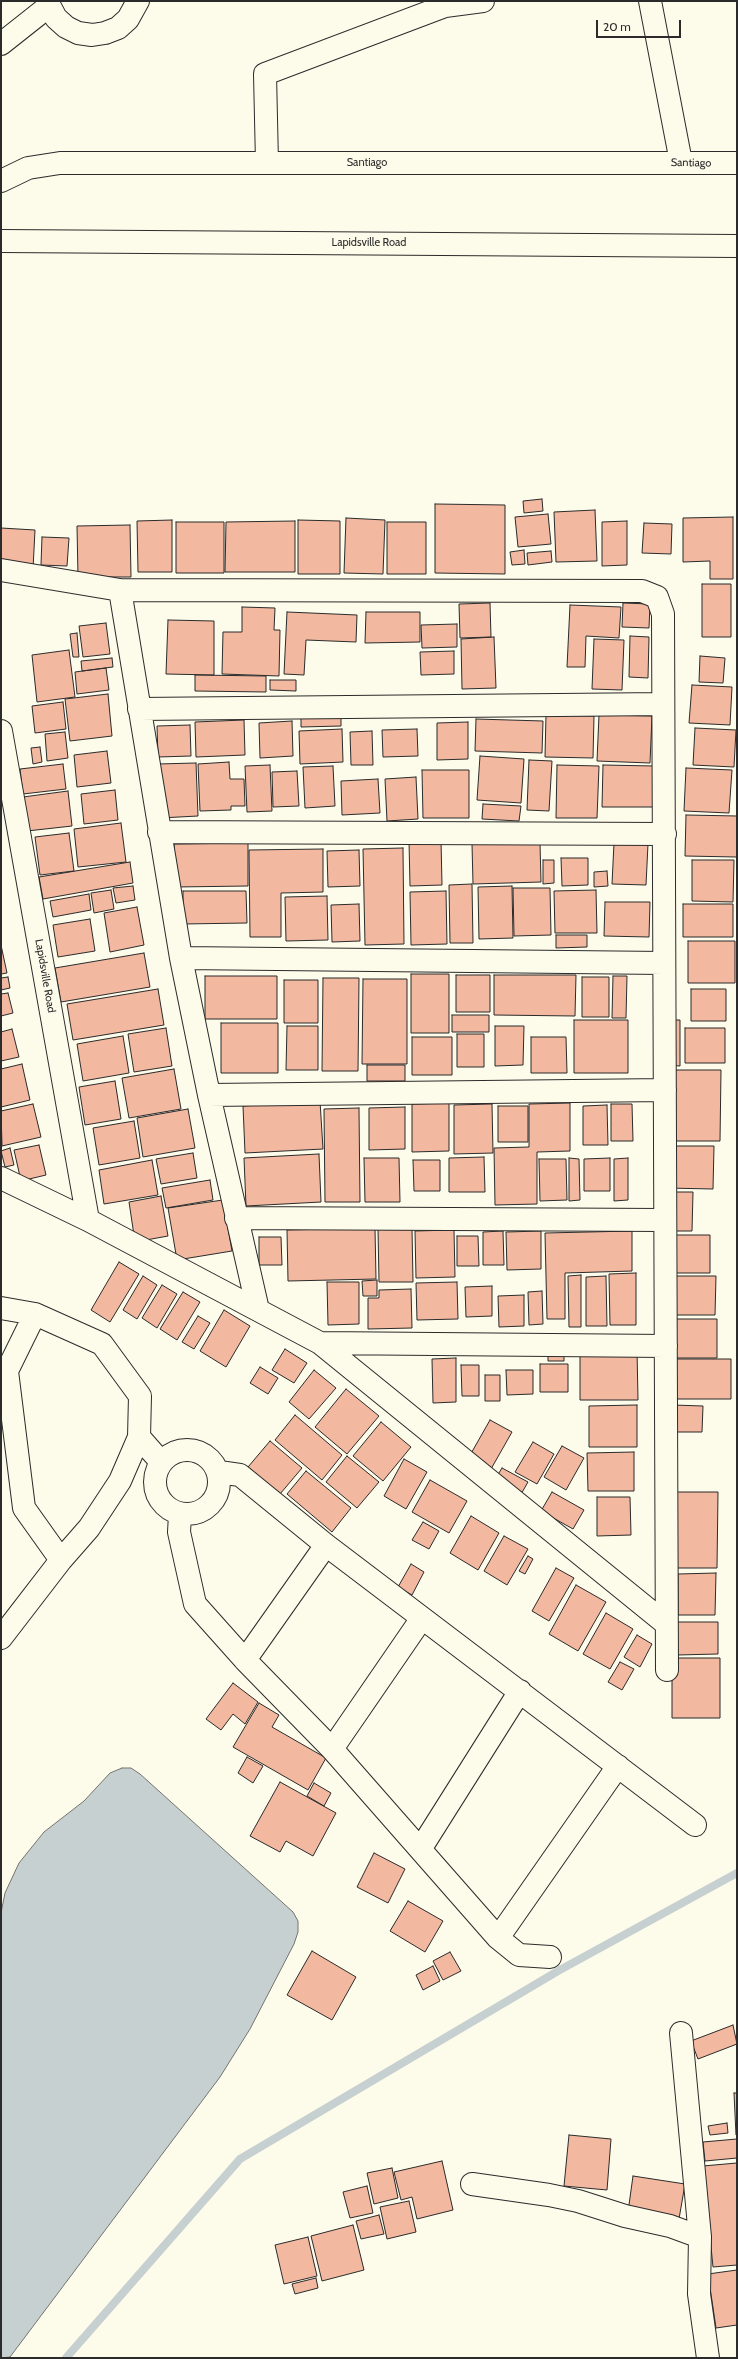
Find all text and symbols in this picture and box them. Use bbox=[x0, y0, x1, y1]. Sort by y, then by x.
scale bar bbox=[598, 12, 683, 38]
text: 20 m bbox=[603, 19, 631, 34]
street label: Santiago bbox=[347, 156, 387, 170]
street label: Santiago bbox=[671, 156, 711, 170]
street label: Lapidsville Road bbox=[332, 236, 406, 250]
street label: Lapidsville Road bbox=[32, 938, 58, 1014]

